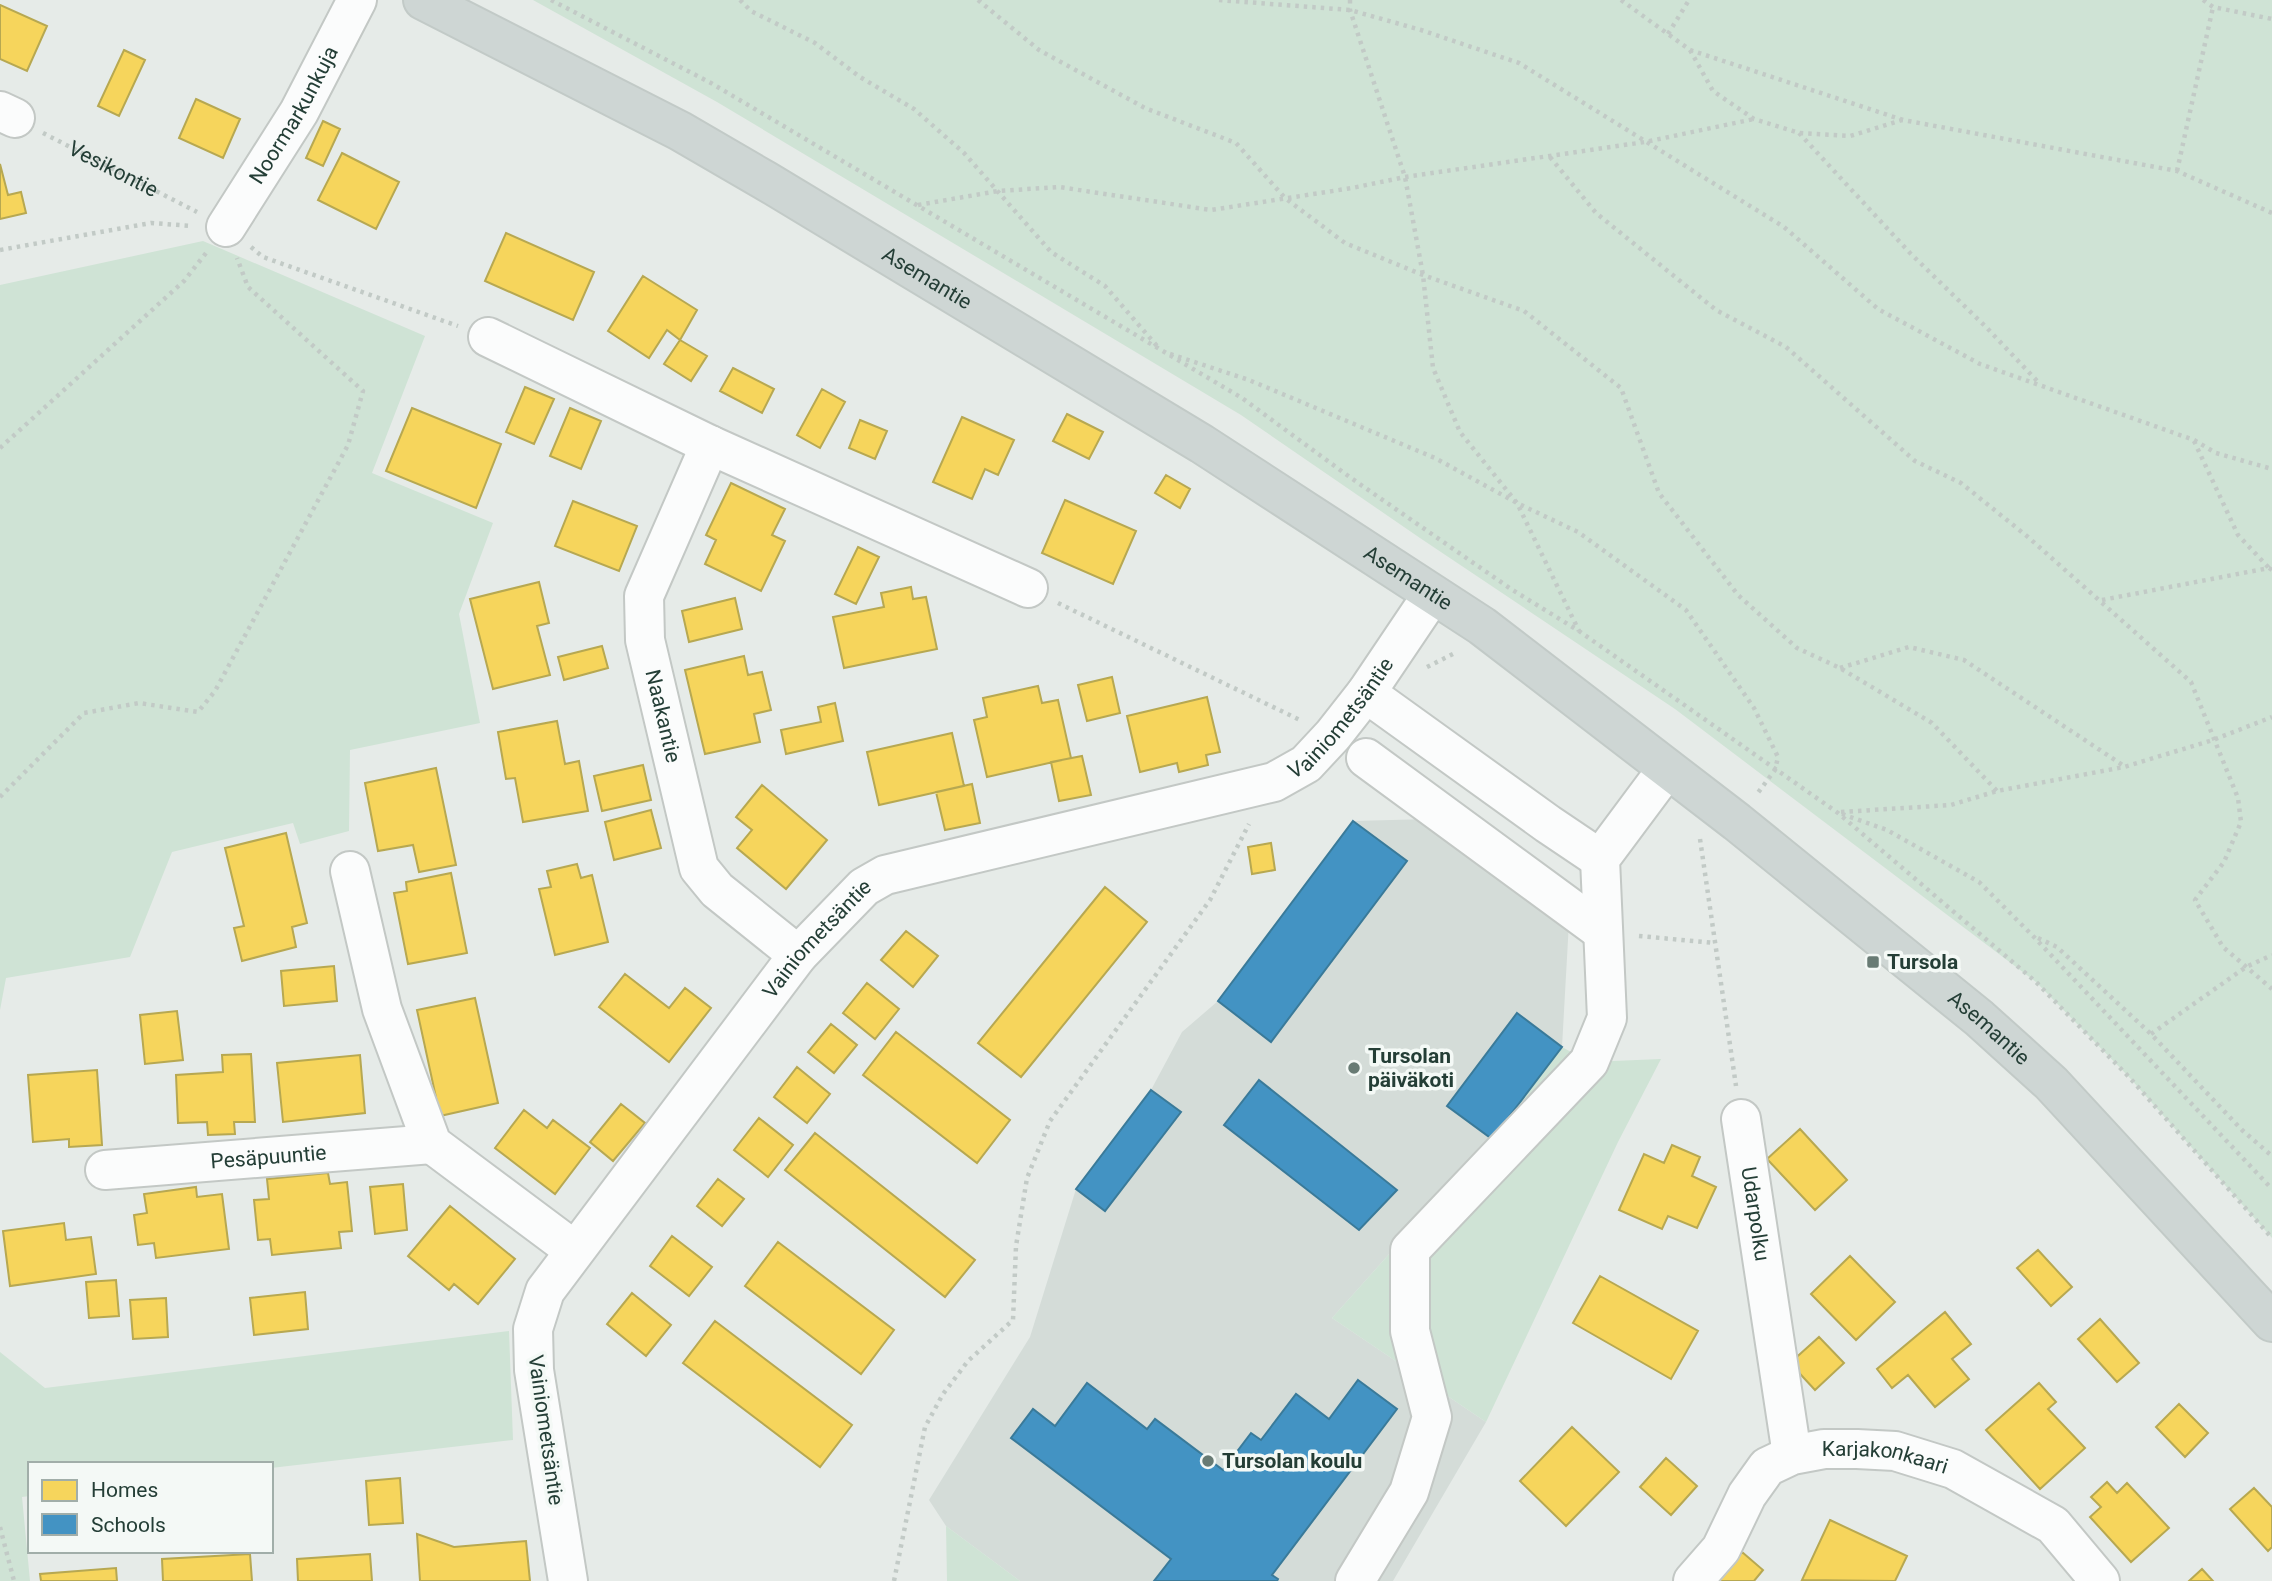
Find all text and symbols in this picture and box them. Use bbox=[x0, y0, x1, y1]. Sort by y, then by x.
street label: Noormarkunkuja bbox=[244, 42, 343, 189]
street label: Vesikontie bbox=[64, 136, 162, 202]
street label: Asemantie bbox=[878, 242, 976, 314]
street label: Asemantie bbox=[1360, 541, 1457, 615]
street label: Vainiometsäntie bbox=[1284, 653, 1398, 784]
street label: Naakantie bbox=[640, 667, 686, 765]
street label: Vainiometsäntie bbox=[758, 874, 875, 1003]
place label: Tursola bbox=[1887, 950, 1958, 974]
marker: Tursola bbox=[1865, 954, 1881, 970]
street label: Asemantie bbox=[1943, 986, 2035, 1070]
place label: Tursolan päiväkoti bbox=[1368, 1044, 1454, 1092]
marker: Tursolan päiväkoti bbox=[1346, 1060, 1362, 1076]
street label: Pesäpuuntie bbox=[210, 1140, 327, 1174]
street label: Udarpolku bbox=[1736, 1165, 1774, 1263]
street label: Vainiometsäntie bbox=[524, 1353, 568, 1507]
street label: Karjakonkaari bbox=[1822, 1437, 1951, 1479]
place label: Tursolan koulu bbox=[1222, 1449, 1362, 1473]
marker: Tursolan koulu bbox=[1200, 1453, 1216, 1469]
legend bbox=[28, 1462, 273, 1553]
text: Homes bbox=[91, 1478, 158, 1502]
text: Schools bbox=[91, 1513, 166, 1537]

